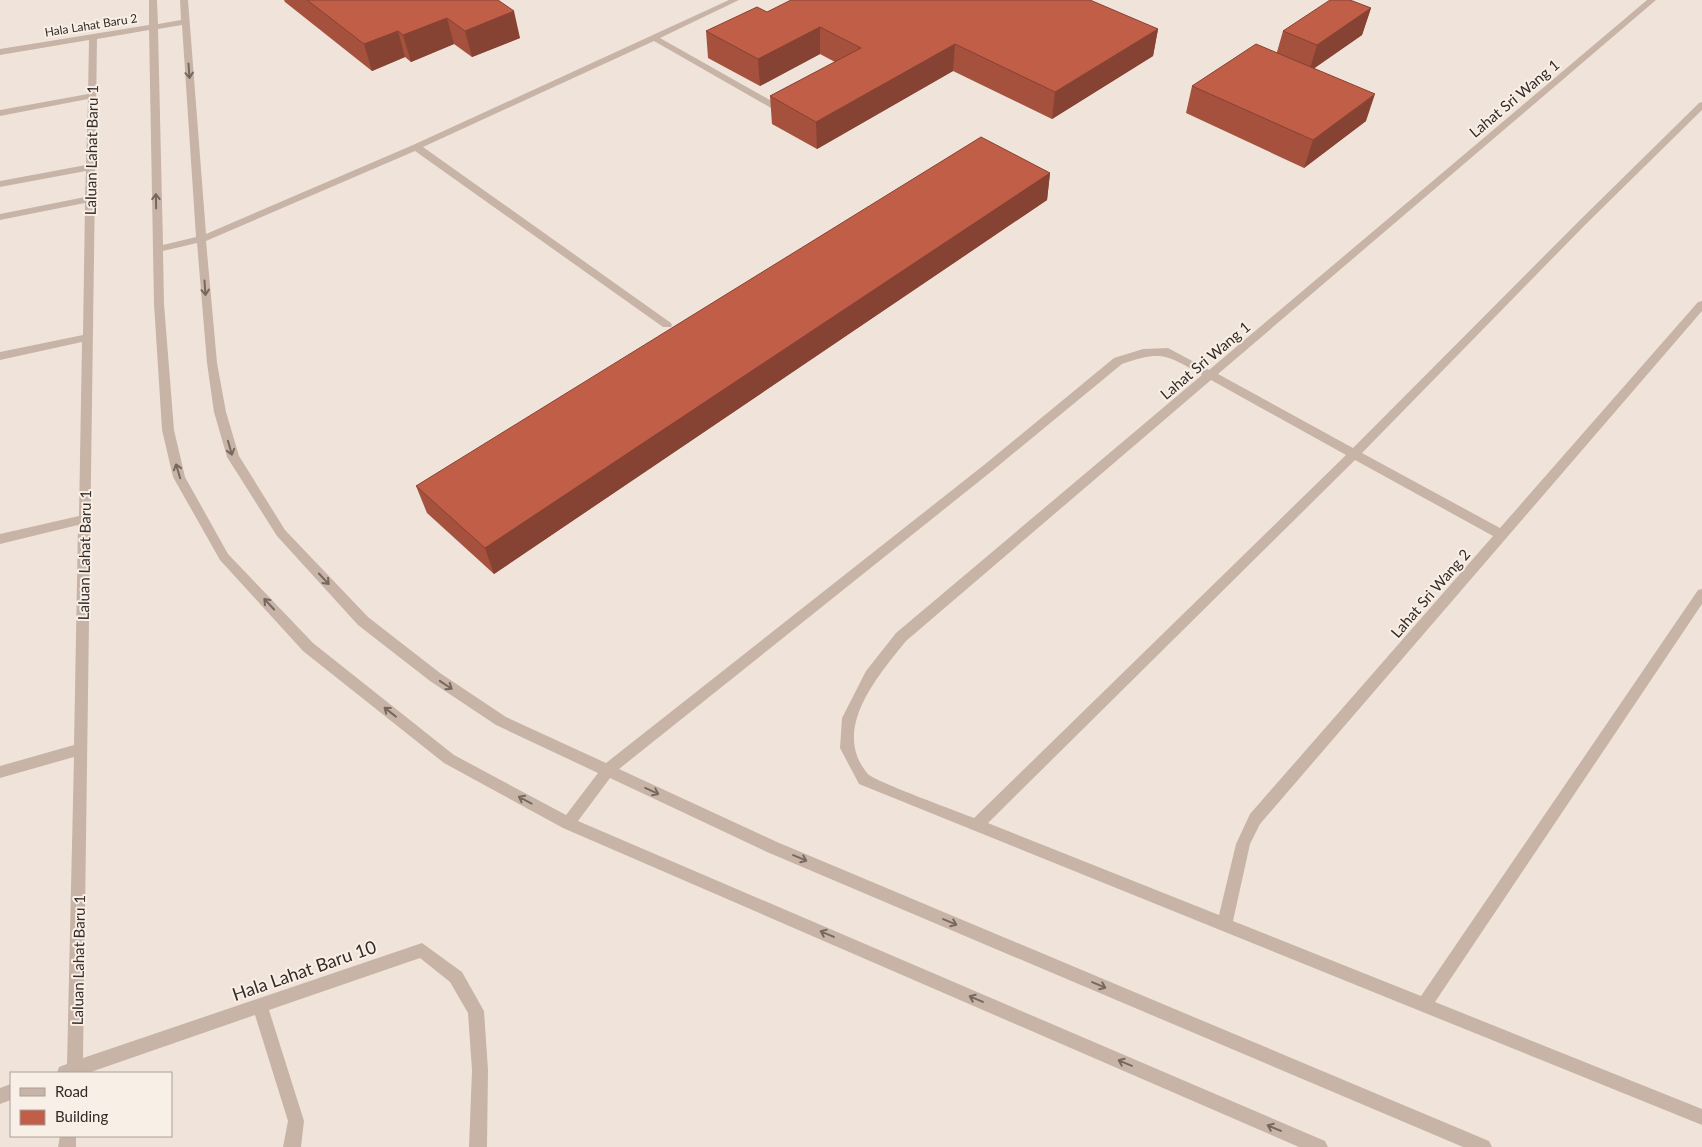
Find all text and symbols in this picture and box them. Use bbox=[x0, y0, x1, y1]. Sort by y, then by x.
street label: Hala Lahat Baru 2 bbox=[44, 10, 138, 40]
street label: Lahat Sri Wang 1 bbox=[1465, 55, 1563, 141]
one-way arrow bbox=[184, 63, 194, 79]
street label: Laluan Lahat Baru 1 bbox=[81, 85, 101, 215]
one-way arrow bbox=[152, 193, 161, 209]
one-way arrow bbox=[200, 279, 209, 295]
street label: Lahat Sri Wang 1 bbox=[1156, 317, 1254, 403]
one-way arrow bbox=[226, 439, 235, 455]
one-way arrow bbox=[172, 464, 182, 480]
street label: Laluan Lahat Baru 1 bbox=[74, 490, 94, 620]
street label: Lahat Sri Wang 2 bbox=[1387, 545, 1473, 641]
one-way arrow bbox=[318, 573, 330, 585]
one-way arrow bbox=[263, 598, 274, 611]
one-way arrow bbox=[439, 680, 453, 690]
one-way arrow bbox=[384, 706, 397, 717]
one-way arrow bbox=[644, 786, 659, 796]
one-way arrow bbox=[518, 795, 533, 805]
one-way arrow bbox=[792, 854, 807, 864]
street label: Laluan Lahat Baru 1 bbox=[68, 895, 88, 1025]
one-way arrow bbox=[942, 917, 957, 927]
one-way arrow bbox=[820, 929, 835, 938]
street label: Hala Lahat Baru 10 bbox=[229, 935, 379, 1005]
one-way arrow bbox=[1091, 980, 1106, 990]
one-way arrow bbox=[969, 993, 984, 1003]
one-way arrow bbox=[1118, 1058, 1133, 1068]
legend bbox=[10, 1072, 172, 1137]
text: Road bbox=[55, 1082, 88, 1100]
text: Building bbox=[55, 1107, 108, 1125]
one-way arrow bbox=[1267, 1122, 1282, 1132]

